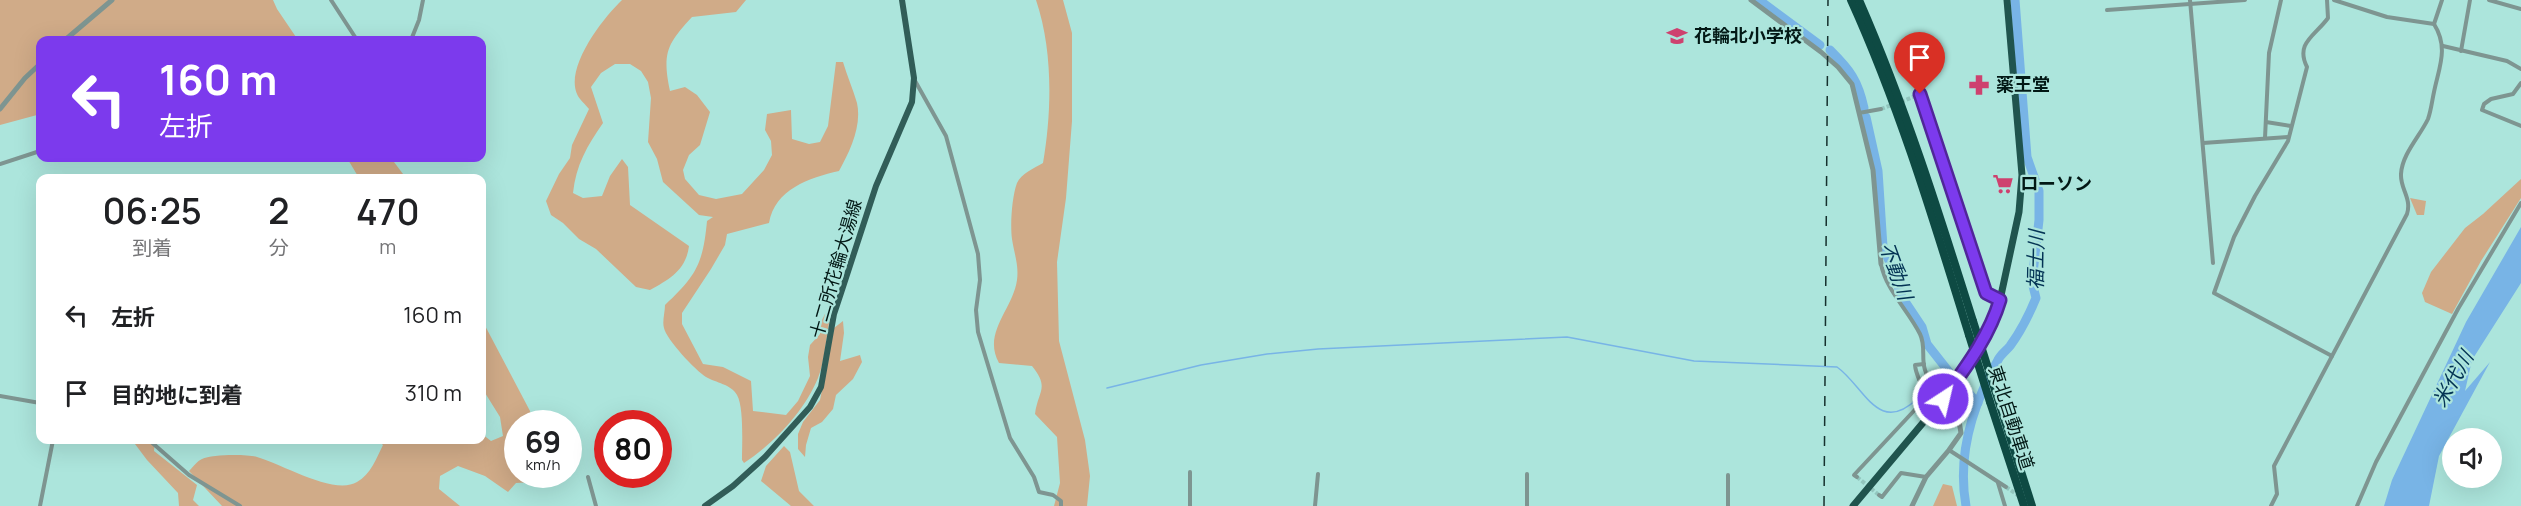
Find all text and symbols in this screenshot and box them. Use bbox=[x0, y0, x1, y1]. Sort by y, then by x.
place label: 花輪北小学校 bbox=[1694, 23, 1802, 47]
school or university icon: 花輪北小学校 bbox=[1665, 24, 1689, 48]
pin bbox=[1894, 32, 1945, 94]
icon: arrive bbox=[1903, 41, 1936, 74]
text: 160 m bbox=[159, 50, 277, 108]
icon: left bbox=[60, 60, 138, 138]
place label: 薬王堂 bbox=[1996, 72, 2050, 96]
pharmacy icon: 薬王堂 bbox=[1967, 73, 1991, 97]
text: 左折 bbox=[159, 107, 213, 144]
place label: ローソン bbox=[2020, 171, 2092, 195]
supermarket icon: ローソン bbox=[1991, 172, 2015, 196]
text: 06:25 bbox=[102, 186, 202, 235]
text: 2 bbox=[268, 186, 289, 235]
text: 470 bbox=[356, 187, 420, 236]
street label: 十二所花輪大湯線 bbox=[804, 196, 866, 341]
water label: 福士川 bbox=[2021, 228, 2050, 290]
text: m bbox=[379, 233, 396, 260]
text: 到着 bbox=[132, 234, 172, 261]
text: 分 bbox=[269, 234, 289, 261]
water label: 不動川 bbox=[1874, 238, 1920, 306]
icon: left bbox=[60, 299, 93, 332]
text: 160 m bbox=[403, 300, 462, 330]
text: 左折 bbox=[111, 302, 155, 332]
water label: 米代川 bbox=[2426, 344, 2480, 411]
street label: 東北自動車道 bbox=[1984, 363, 2040, 473]
position arrow bbox=[1911, 367, 1975, 431]
icon: arrive bbox=[60, 377, 93, 410]
text: 310 m bbox=[405, 378, 462, 408]
text: 目的地に到着 bbox=[111, 380, 243, 410]
speed limit sign: 80 bbox=[594, 410, 672, 488]
text: 69 bbox=[525, 421, 561, 462]
map controls bbox=[2442, 428, 2502, 488]
button: sound bbox=[2442, 428, 2502, 488]
text: km/h bbox=[526, 454, 560, 475]

